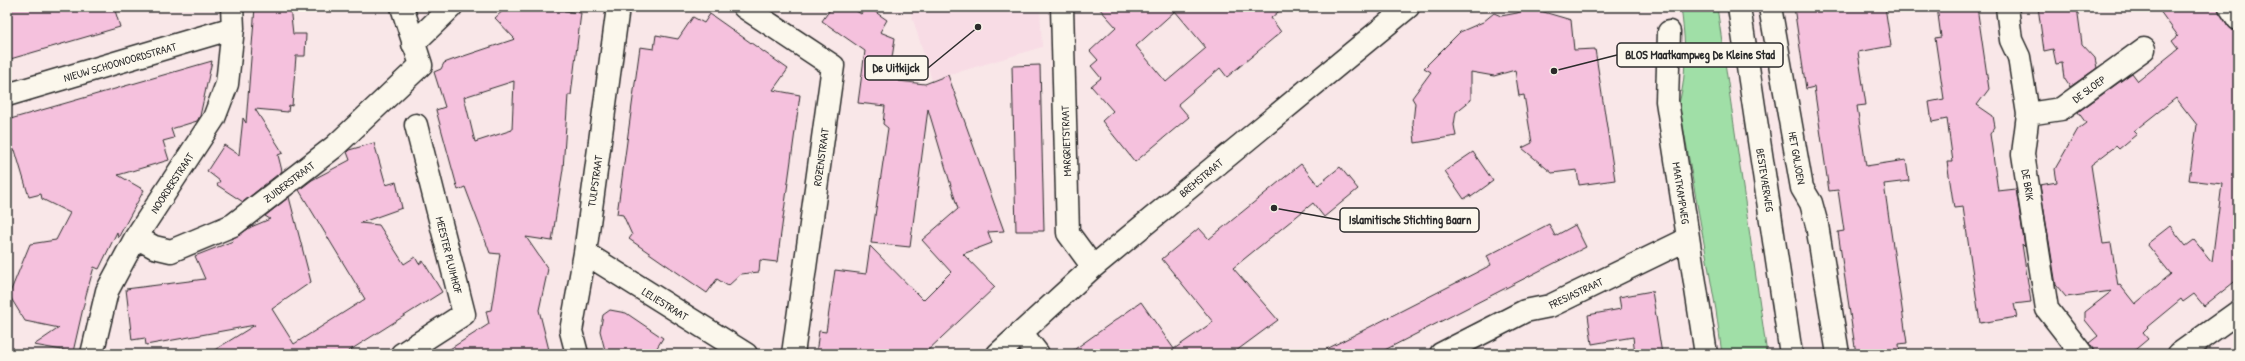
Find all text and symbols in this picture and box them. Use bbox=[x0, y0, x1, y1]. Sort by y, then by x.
street label: NIEUW SCHOONOORDSTRAAT bbox=[62, 39, 179, 85]
callout: BLOS Maatkampweg De Kleine Stad bbox=[1617, 43, 1783, 67]
text: BLOS Maatkampweg De Kleine Stad bbox=[1625, 46, 1775, 64]
callout: De Uitkijck bbox=[865, 56, 928, 80]
text: De Uitkijck bbox=[873, 59, 919, 76]
street label: DE SLOEP bbox=[2070, 72, 2108, 106]
street label: MARGRIETSTRAAT bbox=[1058, 105, 1074, 177]
street label: ROZENSTRAAT bbox=[810, 126, 832, 187]
street label: HET GALJOEN bbox=[1785, 131, 1809, 186]
street label: BESTEVAERWEG bbox=[1753, 147, 1777, 213]
street label: NOORDERSTRAAT bbox=[147, 149, 197, 216]
street label: TULPSTRAAT bbox=[584, 154, 606, 208]
street label: BREMSTRAAT bbox=[1176, 155, 1226, 200]
street label: ZUIDERSTRAAT bbox=[261, 158, 318, 206]
street label: MAATKAMPWEG bbox=[1669, 161, 1693, 226]
street label: DE BRIK bbox=[2019, 168, 2037, 202]
callout: Islamitische Stichting Baarn bbox=[1340, 208, 1479, 232]
text: Islamitische Stichting Baarn bbox=[1349, 211, 1472, 229]
street label: MEESTER PLUIMHOF bbox=[433, 215, 466, 296]
street label: FRESIASTRAAT bbox=[1546, 274, 1606, 312]
street label: LELIESTRAAT bbox=[639, 284, 691, 324]

